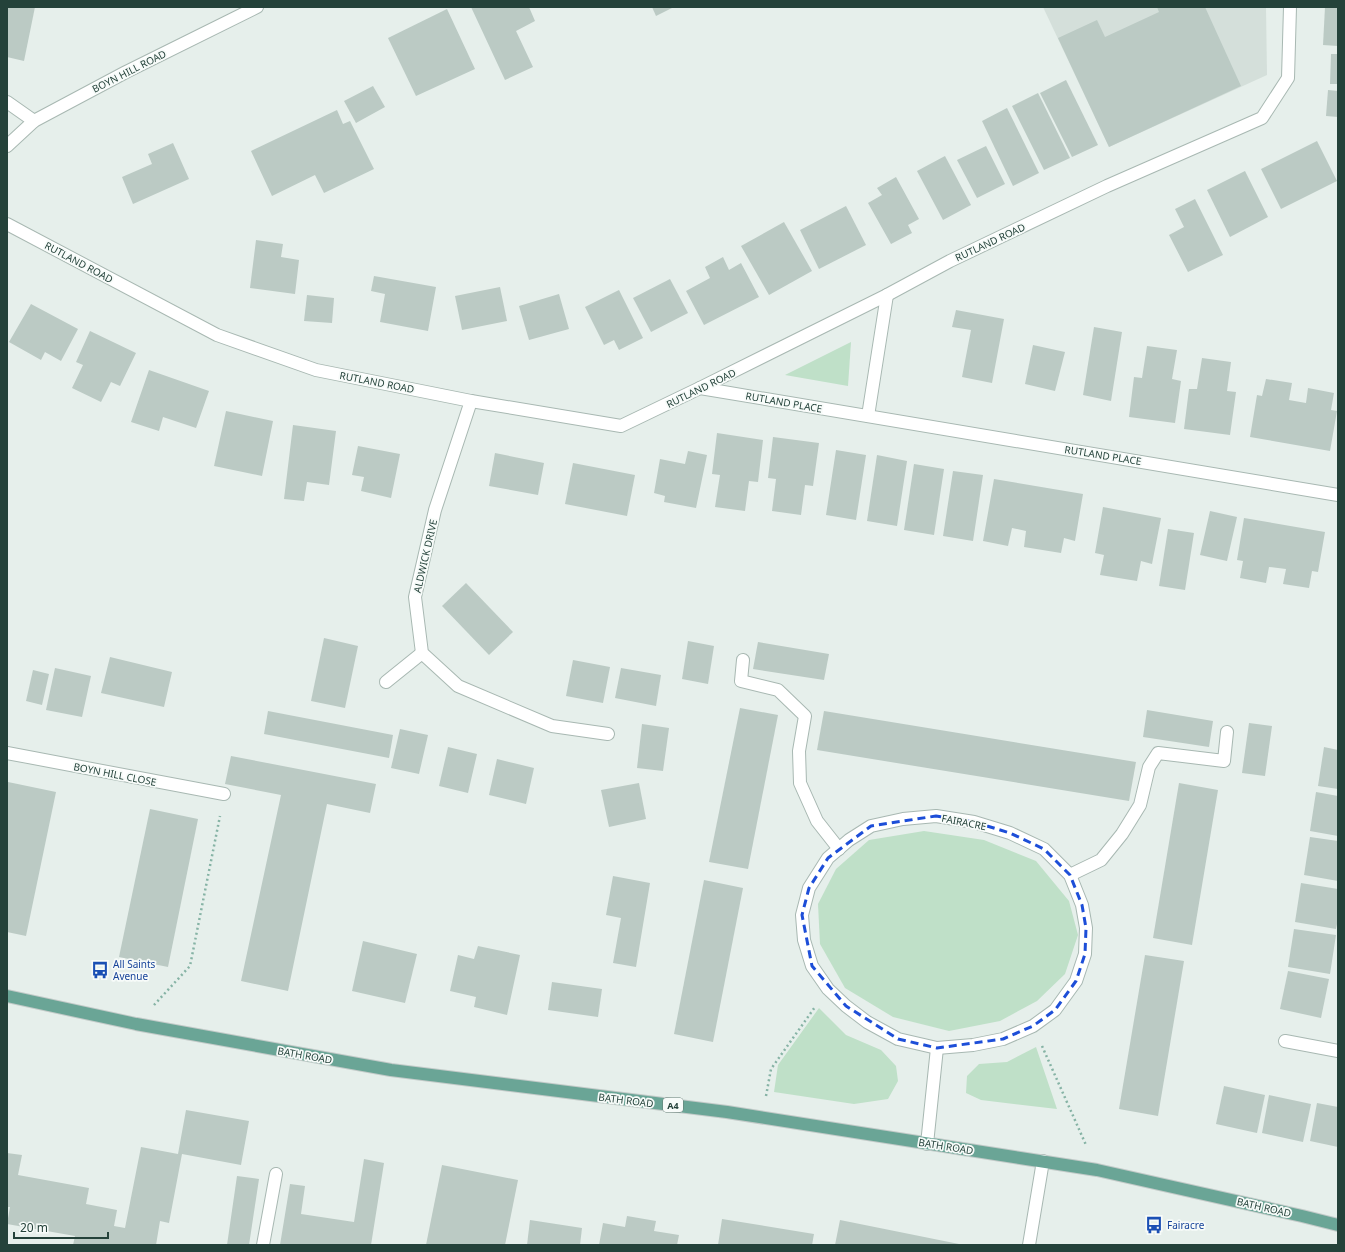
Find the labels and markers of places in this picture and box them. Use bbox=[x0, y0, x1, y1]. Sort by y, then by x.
place label: All Saints Avenue bbox=[113, 957, 156, 983]
bus stop icon: All Saints Avenue bbox=[90, 960, 110, 980]
bus stop icon: Fairacre bbox=[1144, 1215, 1164, 1235]
place label: Fairacre bbox=[1167, 1218, 1205, 1232]

